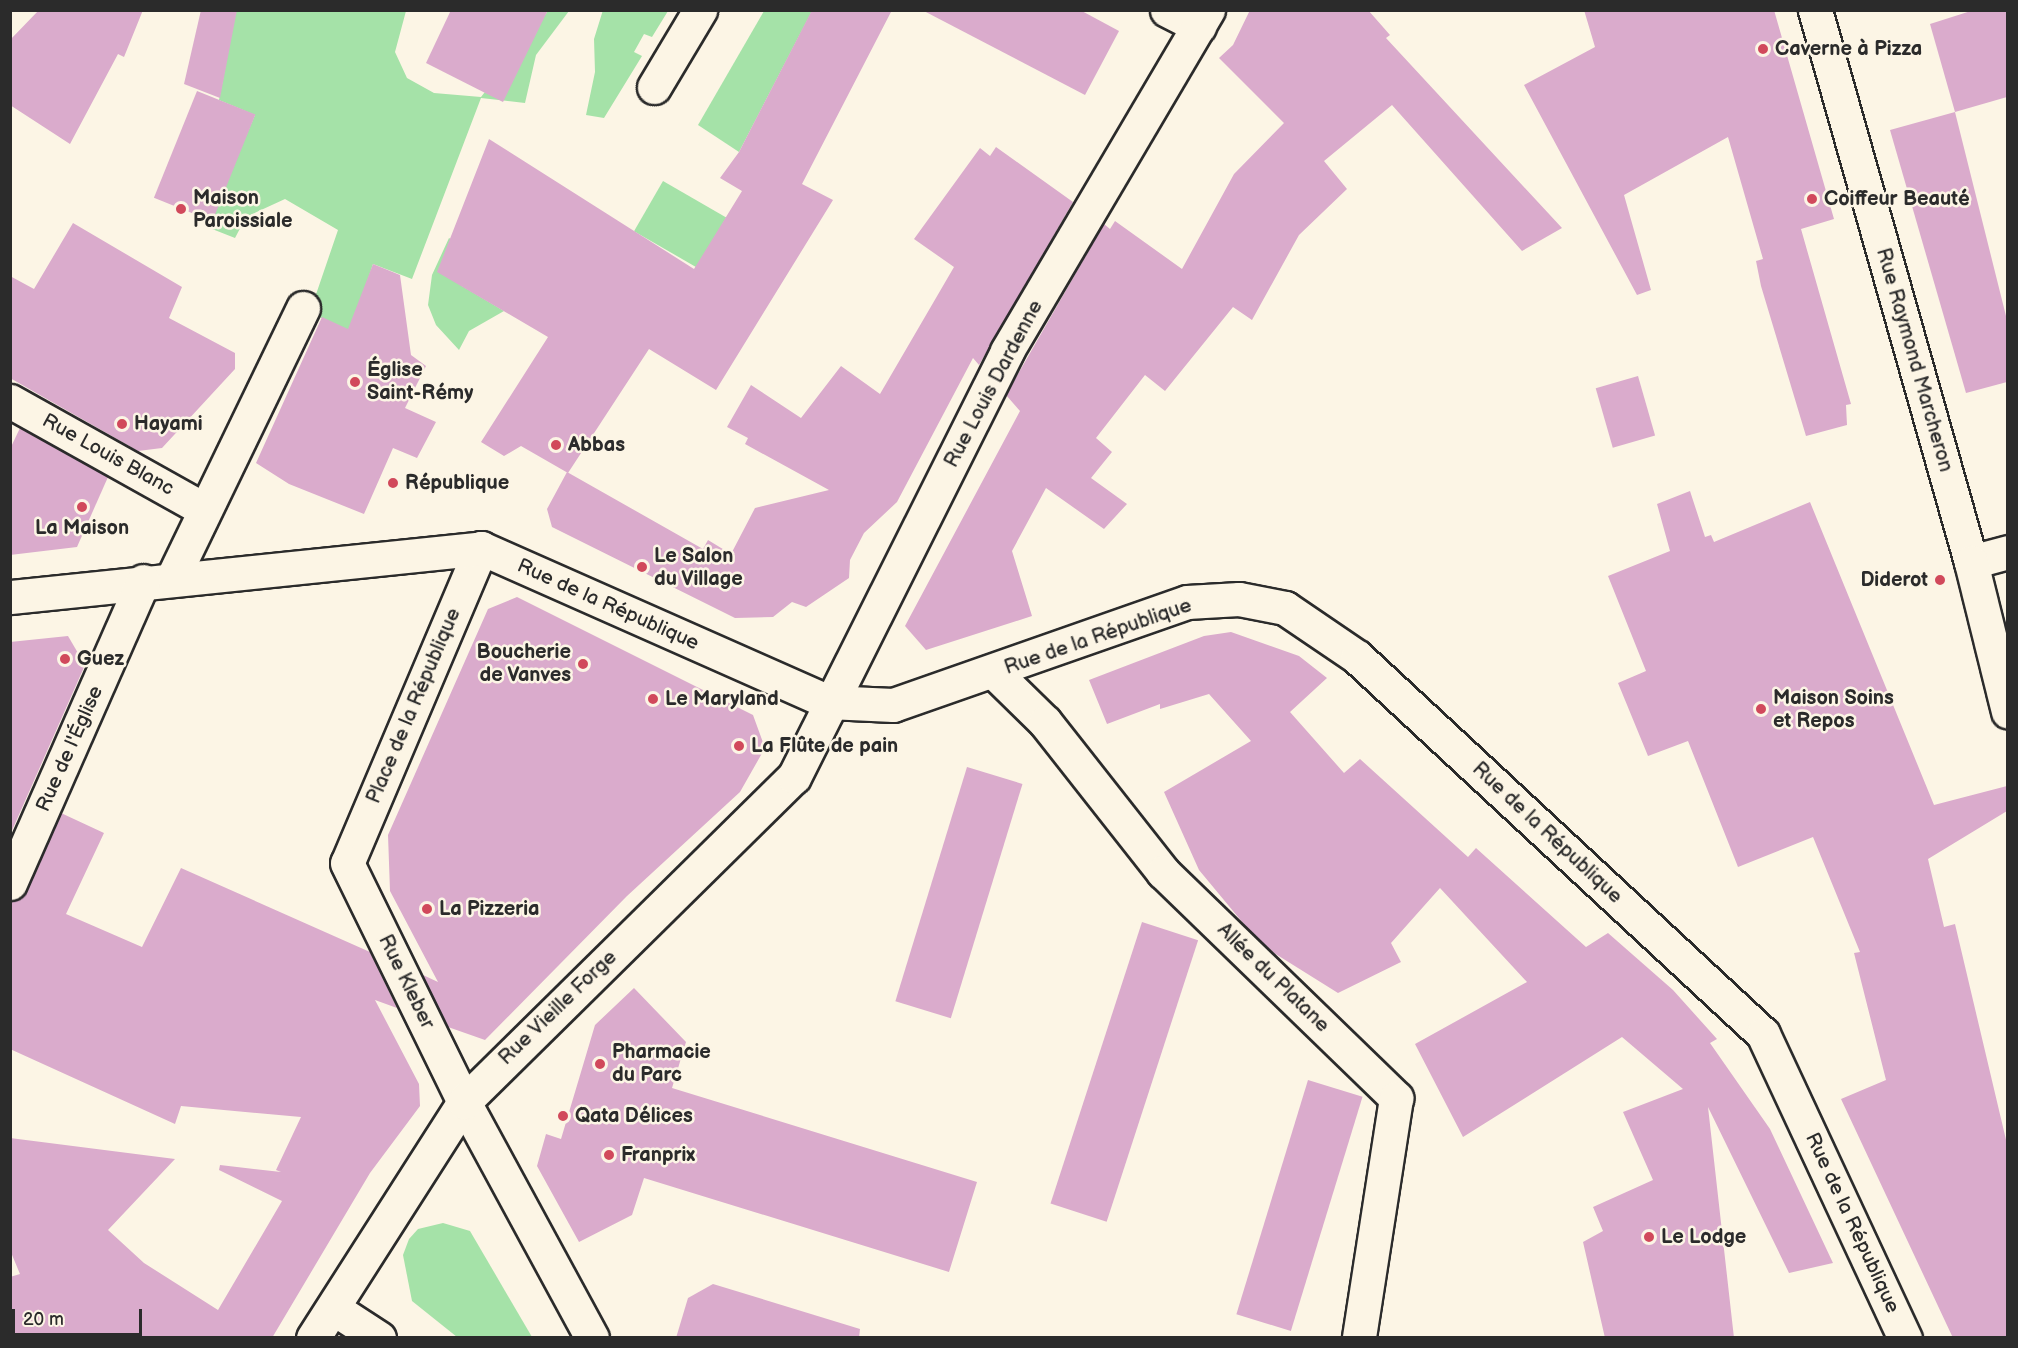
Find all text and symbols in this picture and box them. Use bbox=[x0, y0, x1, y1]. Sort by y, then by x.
place label: Caverne à Pizza bbox=[1775, 37, 1922, 61]
marker: Caverne à Pizza bbox=[1756, 42, 1770, 56]
place label: Maison Paroissiale bbox=[193, 186, 292, 233]
place label: Coiffeur Beauté bbox=[1824, 187, 1970, 211]
marker: Coiffeur Beauté bbox=[1805, 192, 1819, 206]
marker: Maison Paroissiale bbox=[174, 202, 188, 216]
street label: Rue Raymond Marcheron bbox=[1871, 245, 1957, 475]
street label: Rue Louis Dardenne bbox=[940, 296, 1048, 472]
place label: Église Saint-Rémy bbox=[367, 358, 473, 405]
marker: Église Saint-Rémy bbox=[348, 375, 362, 389]
street label: Rue Louis Blanc bbox=[38, 409, 178, 501]
place label: Hayami bbox=[134, 412, 203, 436]
marker: Hayami bbox=[115, 417, 129, 431]
place label: Abbas bbox=[568, 433, 625, 457]
marker: Abbas bbox=[549, 438, 563, 452]
place label: République bbox=[405, 471, 509, 495]
marker: République bbox=[386, 476, 400, 490]
marker: La Maison bbox=[75, 500, 89, 514]
place label: La Maison bbox=[35, 516, 129, 540]
place label: Le Salon du Village bbox=[654, 544, 744, 591]
street label: Rue de la République bbox=[513, 554, 703, 656]
marker: Le Salon du Village bbox=[635, 560, 649, 574]
place label: Diderot bbox=[1860, 568, 1928, 592]
marker: Diderot bbox=[1933, 573, 1947, 587]
street label: Rue de la République bbox=[1001, 594, 1195, 680]
street label: Place de la République bbox=[362, 605, 466, 807]
place label: Boucherie de Vanves bbox=[477, 640, 571, 687]
place label: Guez bbox=[77, 647, 124, 671]
marker: Guez bbox=[58, 652, 72, 666]
marker: Boucherie de Vanves bbox=[576, 657, 590, 671]
street label: Rue de l'Église bbox=[31, 682, 109, 816]
place label: Maison Soins et Repos bbox=[1773, 686, 1894, 733]
place label: Le Maryland bbox=[665, 687, 779, 711]
marker: Le Maryland bbox=[646, 692, 660, 706]
marker: Maison Soins et Repos bbox=[1754, 702, 1768, 716]
place label: La Flûte de pain bbox=[751, 734, 898, 758]
marker: La Flûte de pain bbox=[732, 739, 746, 753]
street label: Rue de la République bbox=[1467, 757, 1627, 909]
place label: La Pizzeria bbox=[439, 897, 540, 921]
marker: La Pizzeria bbox=[420, 902, 434, 916]
street label: Allée du Platane bbox=[1212, 918, 1334, 1038]
street label: Rue Kleber bbox=[373, 931, 439, 1033]
street label: Rue Vieille Forge bbox=[494, 945, 622, 1071]
place label: Pharmacie du Parc bbox=[612, 1040, 711, 1087]
marker: Pharmacie du Parc bbox=[593, 1057, 607, 1071]
place label: Qata Délices bbox=[575, 1104, 693, 1128]
marker: Qata Délices bbox=[556, 1109, 570, 1123]
street label: Rue de la République bbox=[1800, 1129, 1904, 1317]
place label: Franprix bbox=[621, 1143, 695, 1167]
marker: Franprix bbox=[602, 1148, 616, 1162]
place label: Le Lodge bbox=[1661, 1225, 1746, 1249]
marker: Le Lodge bbox=[1642, 1230, 1656, 1244]
scale bar bbox=[15, 1297, 146, 1335]
text: 20 m bbox=[23, 1309, 64, 1330]

